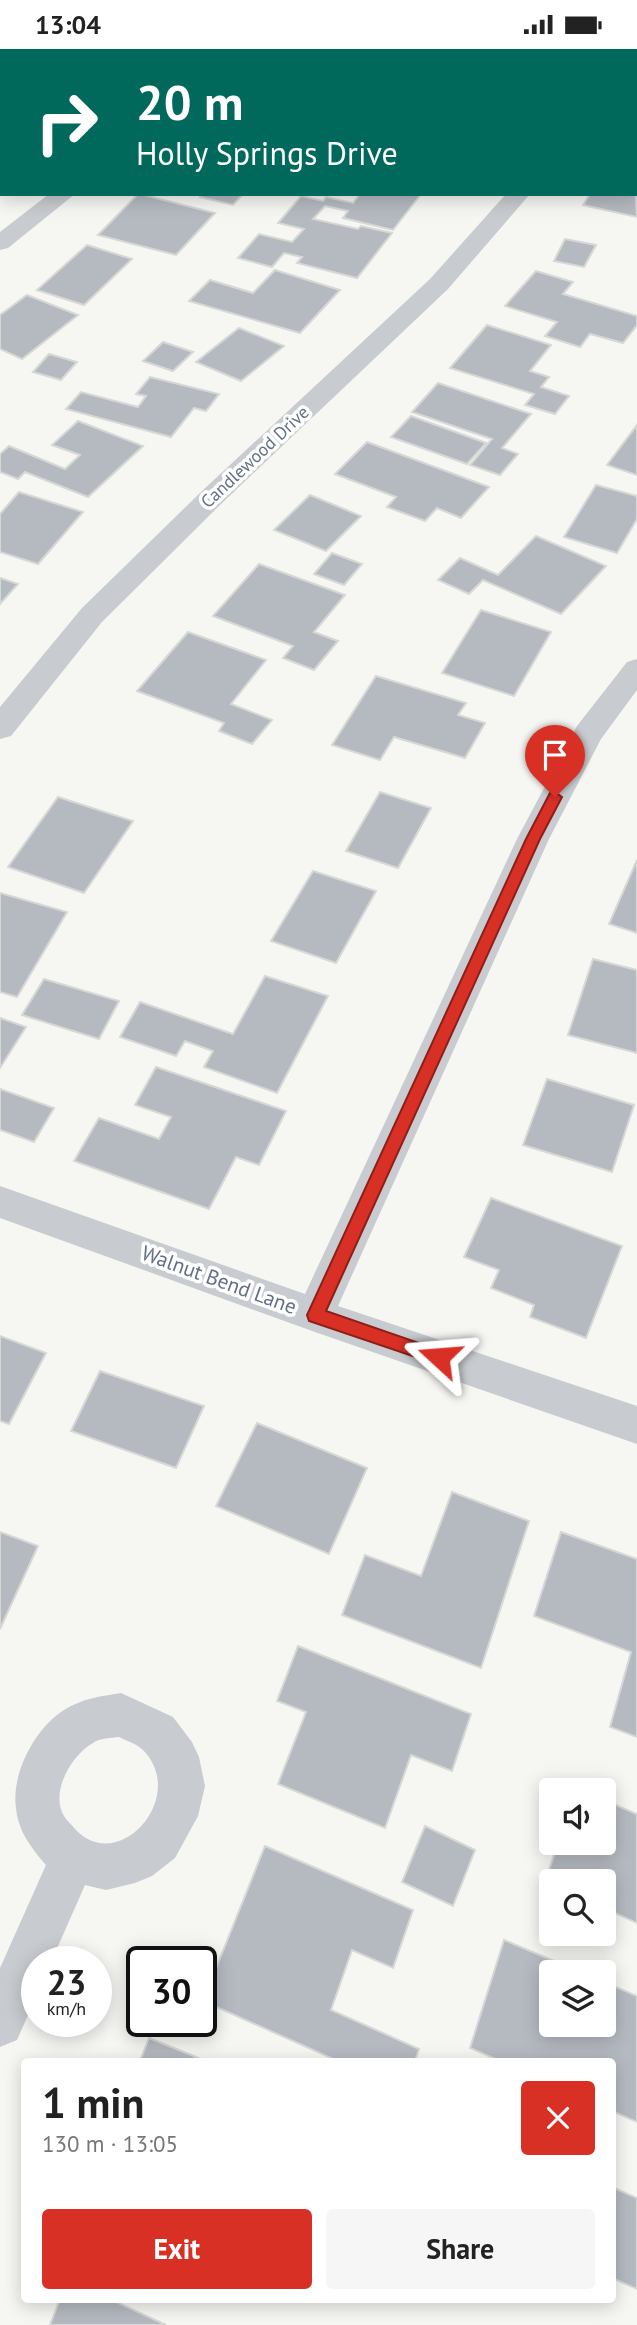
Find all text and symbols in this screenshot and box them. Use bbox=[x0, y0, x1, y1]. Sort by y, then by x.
text: 13:04 bbox=[35, 8, 101, 41]
text: 20 m bbox=[136, 70, 243, 134]
icon: right bbox=[21, 77, 112, 168]
text: Holly Springs Drive bbox=[136, 132, 398, 174]
street label: Candlewood Drive bbox=[196, 401, 314, 513]
pin bbox=[525, 725, 585, 797]
icon: arrive bbox=[536, 736, 574, 774]
street label: Walnut Bend Lane bbox=[138, 1239, 300, 1320]
position arrow bbox=[402, 1320, 476, 1394]
map controls bbox=[539, 1778, 616, 2037]
button: sound bbox=[539, 1778, 616, 1855]
button: search bbox=[539, 1869, 616, 1946]
speed limit sign: 30 bbox=[126, 1946, 217, 2037]
text: 23 bbox=[47, 1959, 86, 2005]
button: layers bbox=[539, 1960, 616, 2037]
text: km/h bbox=[47, 1997, 86, 2020]
text: 1 min bbox=[42, 2075, 144, 2130]
button: close bbox=[521, 2081, 595, 2155]
text: 130 m · 13:05 bbox=[42, 2129, 178, 2158]
button: Exit bbox=[42, 2209, 312, 2289]
button: Share bbox=[326, 2209, 595, 2289]

